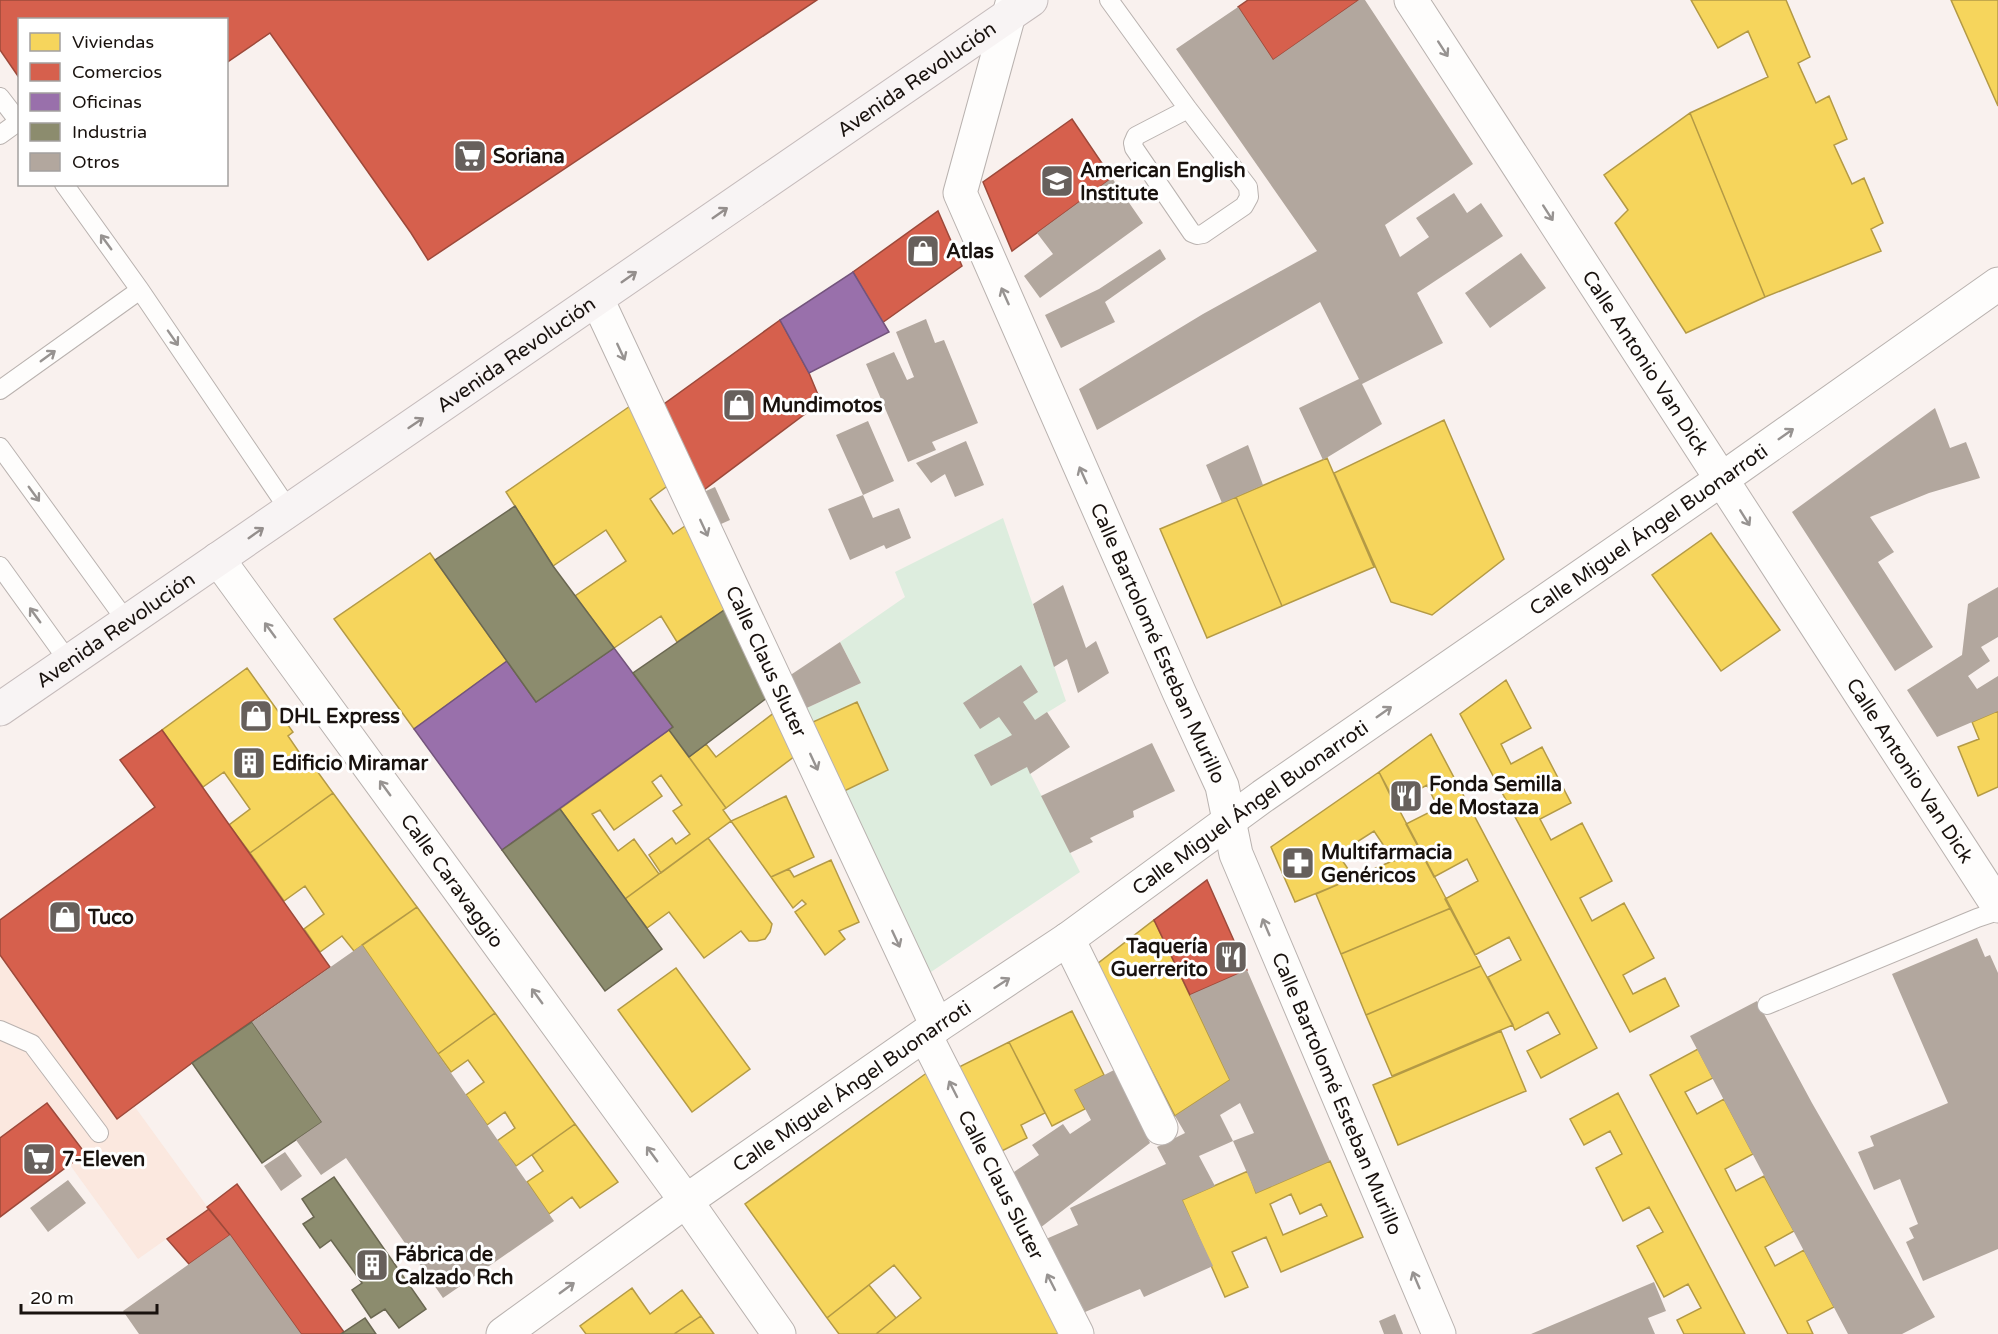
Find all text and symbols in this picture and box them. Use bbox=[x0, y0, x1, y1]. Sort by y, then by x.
street label: Avenida Revolución bbox=[833, 17, 1001, 143]
legend bbox=[18, 18, 228, 186]
text: Viviendas bbox=[72, 31, 154, 53]
one-way arrow bbox=[1437, 40, 1449, 57]
text: Comercios bbox=[72, 61, 162, 83]
text: Oficinas bbox=[72, 91, 142, 113]
text: Industria bbox=[72, 121, 147, 143]
supermarket icon: Soriana bbox=[452, 138, 488, 174]
place label: Soriana bbox=[493, 145, 565, 169]
text: Otros bbox=[72, 151, 120, 173]
place label: American English Institute bbox=[1080, 159, 1246, 206]
school or university icon: American English Institute bbox=[1039, 163, 1075, 199]
one-way arrow bbox=[1543, 204, 1555, 221]
one-way arrow bbox=[712, 207, 728, 219]
shop icon: Atlas bbox=[905, 233, 941, 269]
one-way arrow bbox=[99, 235, 112, 251]
place label: Atlas bbox=[946, 240, 994, 264]
street label: Calle Antonio Van Dick bbox=[1576, 266, 1714, 460]
one-way arrow bbox=[620, 271, 637, 283]
one-way arrow bbox=[999, 288, 1010, 306]
street label: Avenida Revolución bbox=[432, 292, 600, 418]
one-way arrow bbox=[167, 329, 179, 345]
one-way arrow bbox=[616, 343, 628, 361]
one-way arrow bbox=[39, 350, 55, 362]
shop icon: Mundimotos bbox=[721, 387, 757, 423]
place label: Mundimotos bbox=[762, 394, 883, 418]
one-way arrow bbox=[408, 417, 424, 429]
one-way arrow bbox=[1777, 428, 1793, 440]
street label: Calle Miguel Ángel Buonarroti bbox=[1525, 439, 1773, 621]
one-way arrow bbox=[1077, 466, 1089, 484]
one-way arrow bbox=[28, 486, 40, 502]
street label: Calle Bartolomé Esteban Murillo bbox=[1085, 500, 1230, 788]
one-way arrow bbox=[1740, 509, 1752, 526]
one-way arrow bbox=[699, 519, 711, 537]
one-way arrow bbox=[247, 527, 263, 539]
street label: Avenida Revolución bbox=[32, 567, 200, 694]
street label: Calle Claus Sluter bbox=[720, 582, 811, 742]
one-way arrow bbox=[29, 607, 41, 623]
one-way arrow bbox=[264, 623, 276, 639]
street label: Calle Antonio Van Dick bbox=[1841, 674, 1978, 868]
shop icon: DHL Express bbox=[238, 698, 274, 734]
place label: DHL Express bbox=[279, 705, 400, 729]
one-way arrow bbox=[1375, 706, 1391, 718]
street label: Calle Miguel Ángel Buonarroti bbox=[1128, 716, 1373, 901]
building icon: Edificio Miramar bbox=[231, 745, 267, 781]
place label: Edificio Miramar bbox=[272, 752, 428, 776]
one-way arrow bbox=[809, 753, 820, 771]
place label: Fonda Semilla de Mostaza bbox=[1429, 773, 1562, 820]
restaurant icon: Fonda Semilla de Mostaza bbox=[1388, 778, 1424, 814]
one-way arrow bbox=[379, 780, 391, 796]
street label: Calle Caravaggio bbox=[395, 810, 508, 953]
place label: Multifarmacia Genéricos bbox=[1321, 841, 1453, 888]
pharmacy icon: Multifarmacia Genéricos bbox=[1280, 845, 1316, 881]
shop icon: Tuco bbox=[47, 899, 83, 935]
place label: Tuco bbox=[87, 906, 134, 930]
one-way arrow bbox=[1260, 918, 1271, 936]
one-way arrow bbox=[891, 929, 903, 947]
place label: Taquería Guerrerito bbox=[1111, 935, 1208, 982]
restaurant icon: Taquería Guerrerito bbox=[1213, 939, 1249, 975]
street label: Calle Bartolomé Esteban Murillo bbox=[1266, 949, 1407, 1239]
one-way arrow bbox=[993, 977, 1010, 989]
one-way arrow bbox=[531, 989, 543, 1005]
street label: Calle Miguel Ángel Buonarroti bbox=[729, 996, 976, 1178]
one-way arrow bbox=[947, 1081, 958, 1099]
street label: Calle Claus Sluter bbox=[952, 1106, 1048, 1264]
supermarket icon: 7-Eleven bbox=[21, 1141, 57, 1177]
one-way arrow bbox=[645, 1146, 658, 1162]
place label: 7-Eleven bbox=[62, 1148, 145, 1172]
place label: Fábrica de Calzado Rch bbox=[395, 1243, 513, 1290]
building icon: Fábrica de Calzado Rch bbox=[354, 1247, 390, 1283]
one-way arrow bbox=[1410, 1271, 1421, 1290]
one-way arrow bbox=[1045, 1273, 1056, 1291]
scale bar bbox=[21, 1277, 158, 1315]
one-way arrow bbox=[559, 1282, 575, 1294]
text: 20 m bbox=[30, 1287, 74, 1309]

